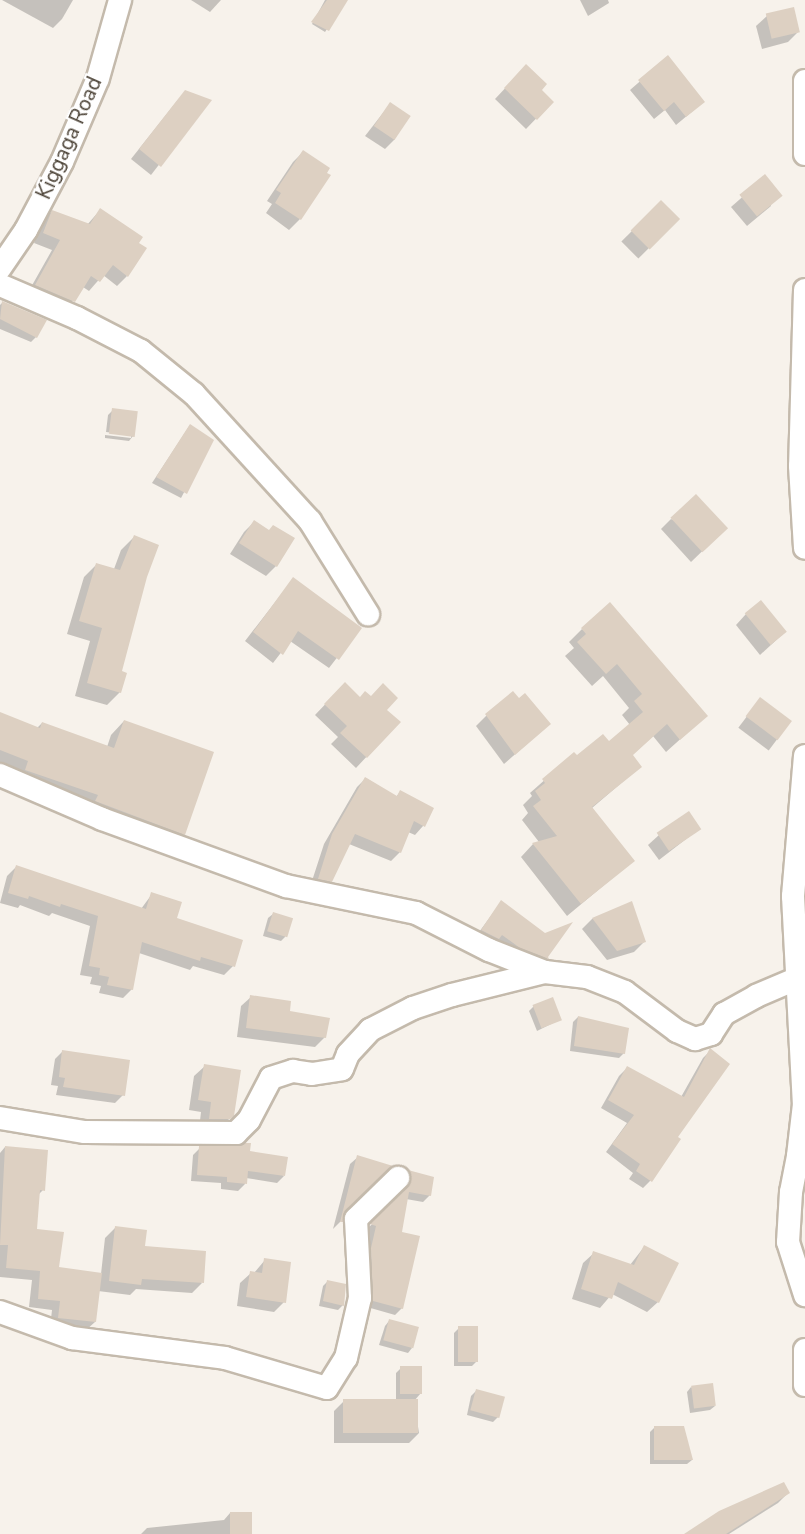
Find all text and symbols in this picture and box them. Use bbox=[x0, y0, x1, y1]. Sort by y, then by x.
street label: Kiggaga Road bbox=[31, 73, 107, 203]

